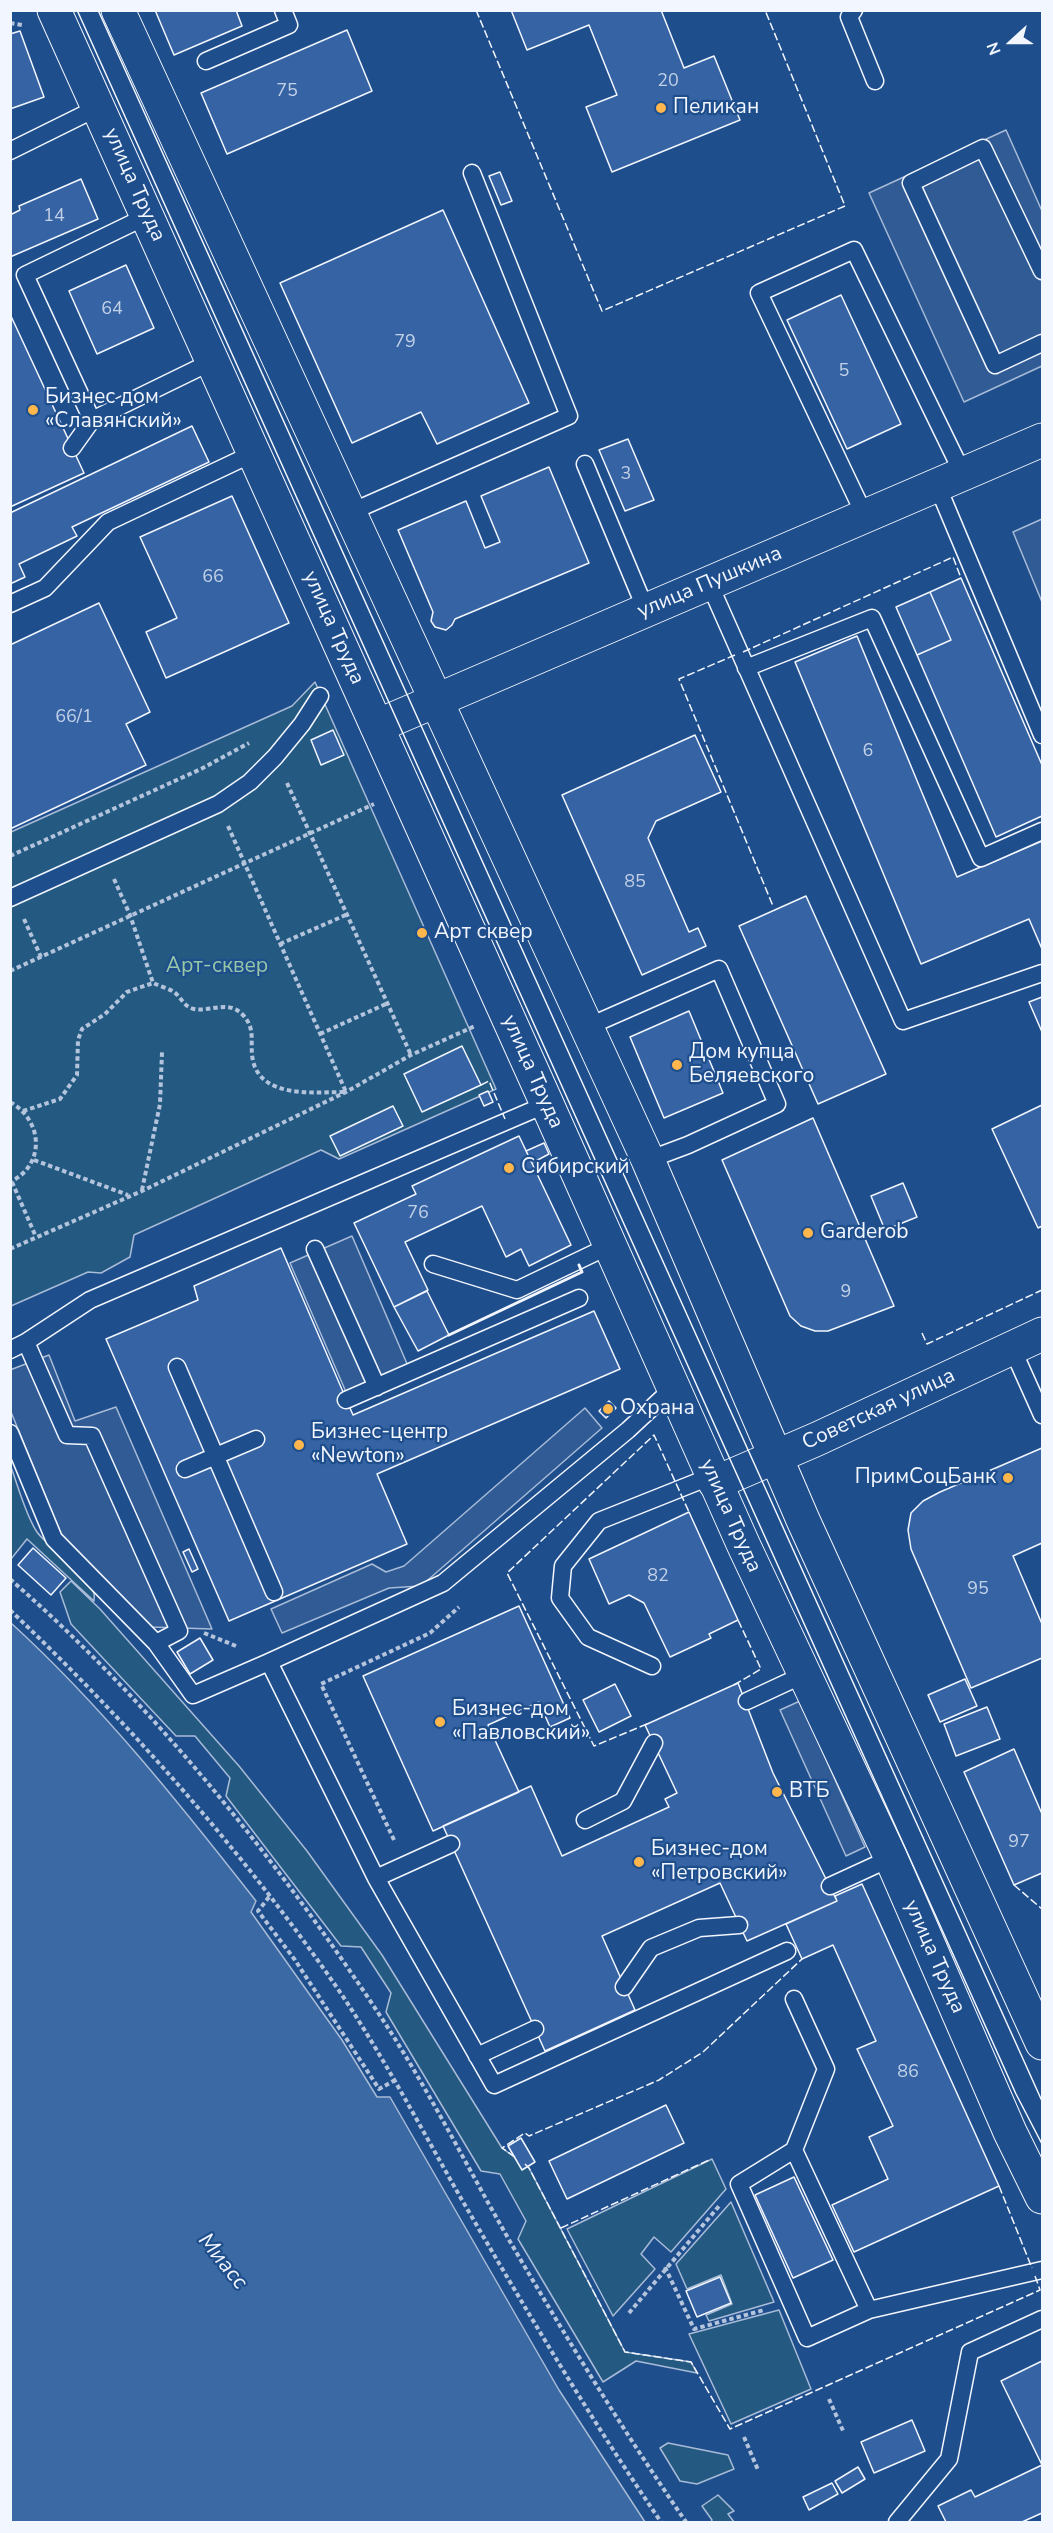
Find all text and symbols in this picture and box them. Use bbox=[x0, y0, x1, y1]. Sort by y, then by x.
north arrow bbox=[981, 12, 1041, 72]
text: N bbox=[982, 39, 1007, 58]
house number: 20 bbox=[657, 71, 679, 93]
house number: 75 bbox=[276, 81, 298, 103]
place label: Пеликан bbox=[673, 95, 759, 121]
marker: Пеликан bbox=[654, 101, 668, 115]
street label: улица Труда bbox=[98, 124, 170, 246]
house number: 14 bbox=[43, 206, 65, 228]
house number: 64 bbox=[101, 299, 123, 321]
house number: 79 bbox=[394, 332, 416, 354]
house number: 5 bbox=[839, 361, 849, 383]
place label: Бизнес дом «Славянский» bbox=[45, 385, 182, 435]
marker: Бизнес дом «Славянский» bbox=[26, 403, 40, 417]
house number: 3 bbox=[621, 464, 631, 486]
street label: улица Пушкина bbox=[634, 541, 786, 625]
house number: 66 bbox=[202, 567, 224, 589]
street label: улица Труда bbox=[297, 567, 369, 689]
house number: 66/1 bbox=[55, 707, 93, 729]
house number: 6 bbox=[863, 741, 873, 763]
house number: 85 bbox=[624, 872, 646, 894]
place label: Арт сквер bbox=[434, 920, 533, 946]
marker: Арт сквер bbox=[415, 926, 429, 940]
park label: Арт-сквер bbox=[166, 954, 268, 980]
street label: улица Труда bbox=[496, 1011, 568, 1133]
place label: Дом купца Беляевского bbox=[689, 1040, 814, 1090]
marker: Дом купца Беляевского bbox=[670, 1058, 684, 1072]
place label: Сибирский bbox=[521, 1155, 630, 1181]
marker: Сибирский bbox=[502, 1161, 516, 1175]
house number: 76 bbox=[407, 1203, 429, 1225]
place label: Garderob bbox=[820, 1220, 908, 1246]
marker: Garderob bbox=[801, 1226, 815, 1240]
house number: 9 bbox=[841, 1282, 851, 1304]
street label: Советская улица bbox=[799, 1364, 959, 1456]
place label: Охрана bbox=[620, 1396, 695, 1422]
marker: Охрана bbox=[601, 1402, 615, 1416]
place label: Бизнес-центр «Newton» bbox=[311, 1420, 448, 1470]
marker: Бизнес-центр «Newton» bbox=[292, 1438, 306, 1452]
street label: улица Труда bbox=[694, 1455, 766, 1577]
place label: ПримСоцБанк bbox=[855, 1465, 996, 1491]
marker: ПримСоцБанк bbox=[1001, 1471, 1015, 1485]
house number: 82 bbox=[647, 1566, 669, 1588]
house number: 95 bbox=[967, 1579, 989, 1601]
place label: Бизнес-дом «Павловский» bbox=[452, 1697, 590, 1747]
marker: Бизнес-дом «Павловский» bbox=[433, 1715, 447, 1729]
place label: ВТБ bbox=[789, 1779, 829, 1805]
marker: ВТБ bbox=[770, 1785, 784, 1799]
house number: 97 bbox=[1008, 1832, 1030, 1854]
place label: Бизнес-дом «Петровский» bbox=[651, 1837, 787, 1887]
marker: Бизнес-дом «Петровский» bbox=[632, 1855, 646, 1869]
street label: улица Труда bbox=[898, 1896, 970, 2018]
house number: 86 bbox=[897, 2062, 919, 2084]
water label: Миасс bbox=[192, 2229, 252, 2295]

